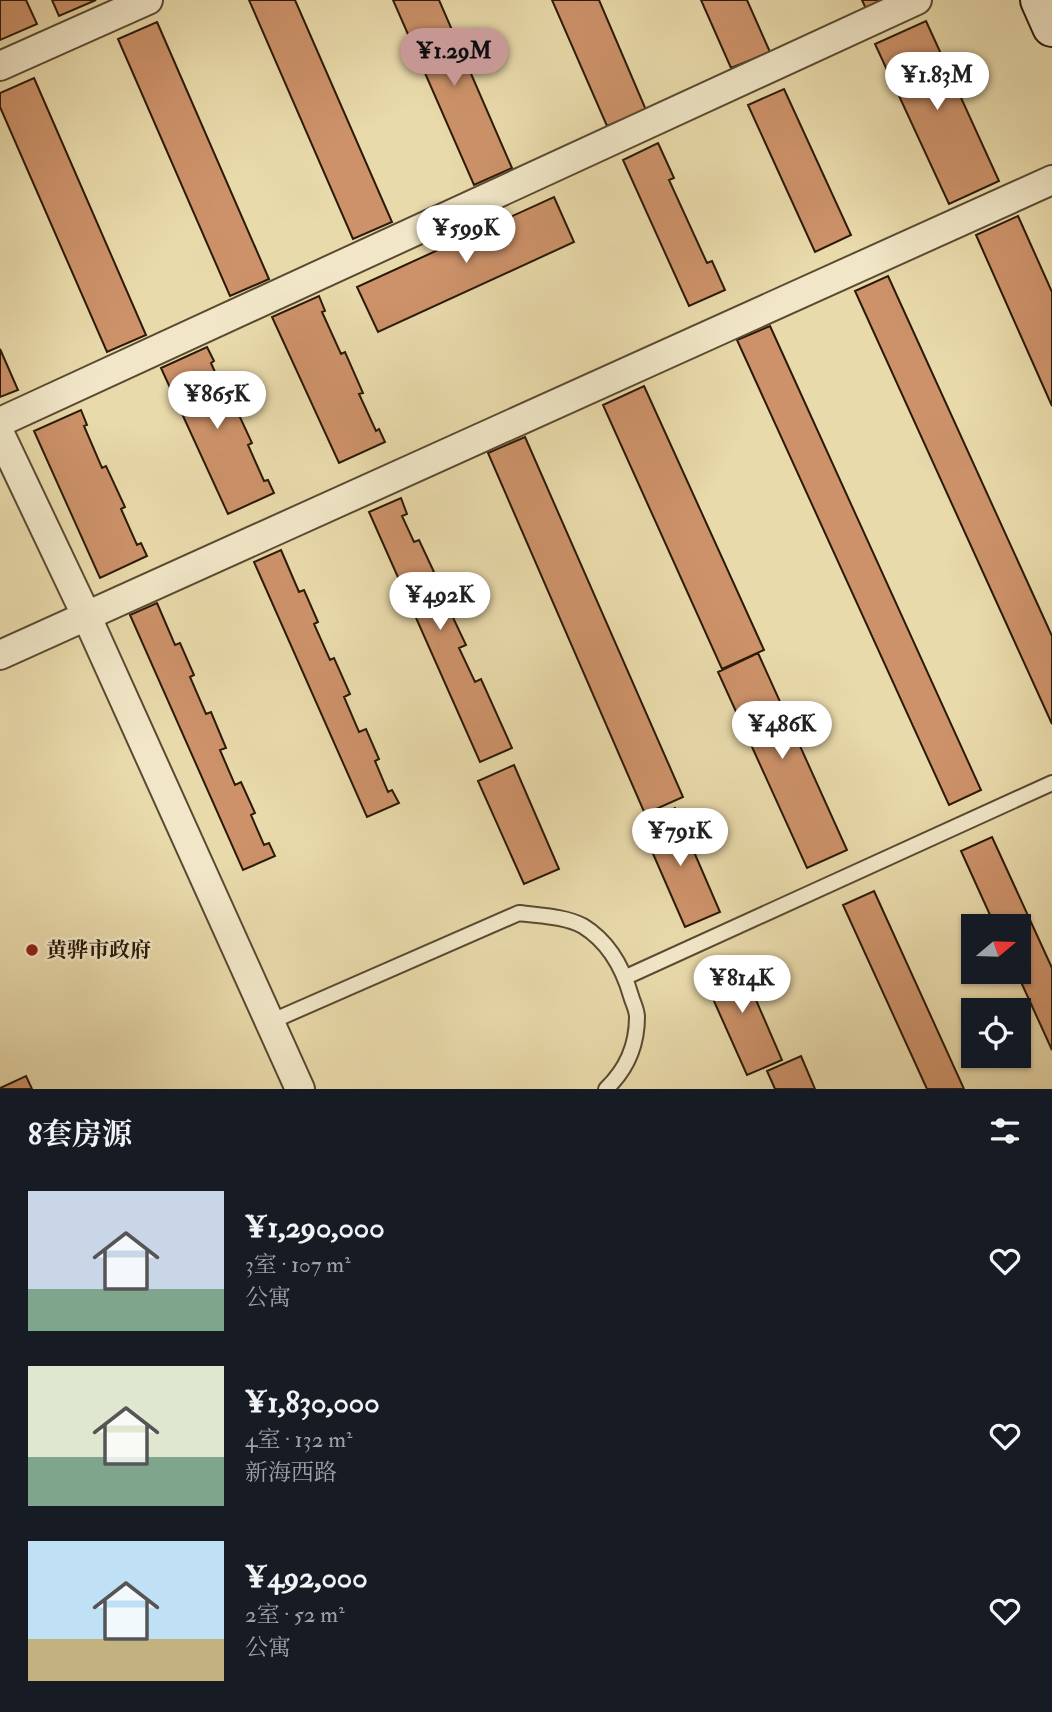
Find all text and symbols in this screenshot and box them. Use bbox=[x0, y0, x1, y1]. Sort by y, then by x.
pin: ¥1.29M bbox=[397, 28, 511, 88]
text: ¥1.29M bbox=[416, 36, 492, 65]
pin: ¥1.83M bbox=[880, 52, 994, 112]
text: ¥1.83M bbox=[901, 60, 973, 89]
pin: ¥599K bbox=[417, 205, 515, 265]
text: ¥599K bbox=[432, 213, 500, 242]
pin: ¥865K bbox=[168, 372, 266, 431]
text: ¥865K bbox=[184, 379, 250, 408]
pin: ¥492K bbox=[391, 572, 489, 632]
text: ¥492K bbox=[405, 580, 475, 609]
pin: ¥486K bbox=[733, 702, 831, 761]
text: ¥486K bbox=[748, 709, 816, 738]
pin: ¥791K bbox=[631, 808, 729, 868]
text: ¥791K bbox=[648, 816, 712, 845]
north arrow bbox=[961, 914, 1031, 984]
map controls bbox=[961, 914, 1031, 1068]
place label: 黄骅市政府 bbox=[46, 937, 151, 964]
marker: 黄骅市政府 bbox=[24, 942, 40, 958]
pin: ¥814K bbox=[693, 956, 791, 1015]
text: ¥814K bbox=[710, 963, 774, 992]
button: locate bbox=[961, 998, 1031, 1068]
icon: filters bbox=[986, 1112, 1024, 1150]
text: 8套房源 bbox=[28, 1116, 132, 1153]
text: ¥1,290,000 bbox=[245, 1209, 385, 1246]
icon: home bbox=[84, 1219, 168, 1303]
icon: heart bbox=[986, 1242, 1024, 1280]
text: 3室 · 107 m² bbox=[245, 1250, 351, 1279]
text: 公寓 bbox=[245, 1283, 291, 1312]
text: ¥1,830,000 bbox=[245, 1384, 380, 1421]
icon: home bbox=[84, 1394, 168, 1478]
icon: heart bbox=[986, 1417, 1024, 1455]
text: 4室 · 132 m² bbox=[245, 1425, 352, 1454]
text: 新海西路 bbox=[245, 1458, 337, 1487]
text: ¥492,000 bbox=[245, 1559, 368, 1596]
icon: home bbox=[84, 1569, 168, 1653]
icon: heart bbox=[986, 1592, 1024, 1630]
text: 2室 · 52 m² bbox=[245, 1600, 345, 1629]
text: 公寓 bbox=[245, 1633, 291, 1662]

